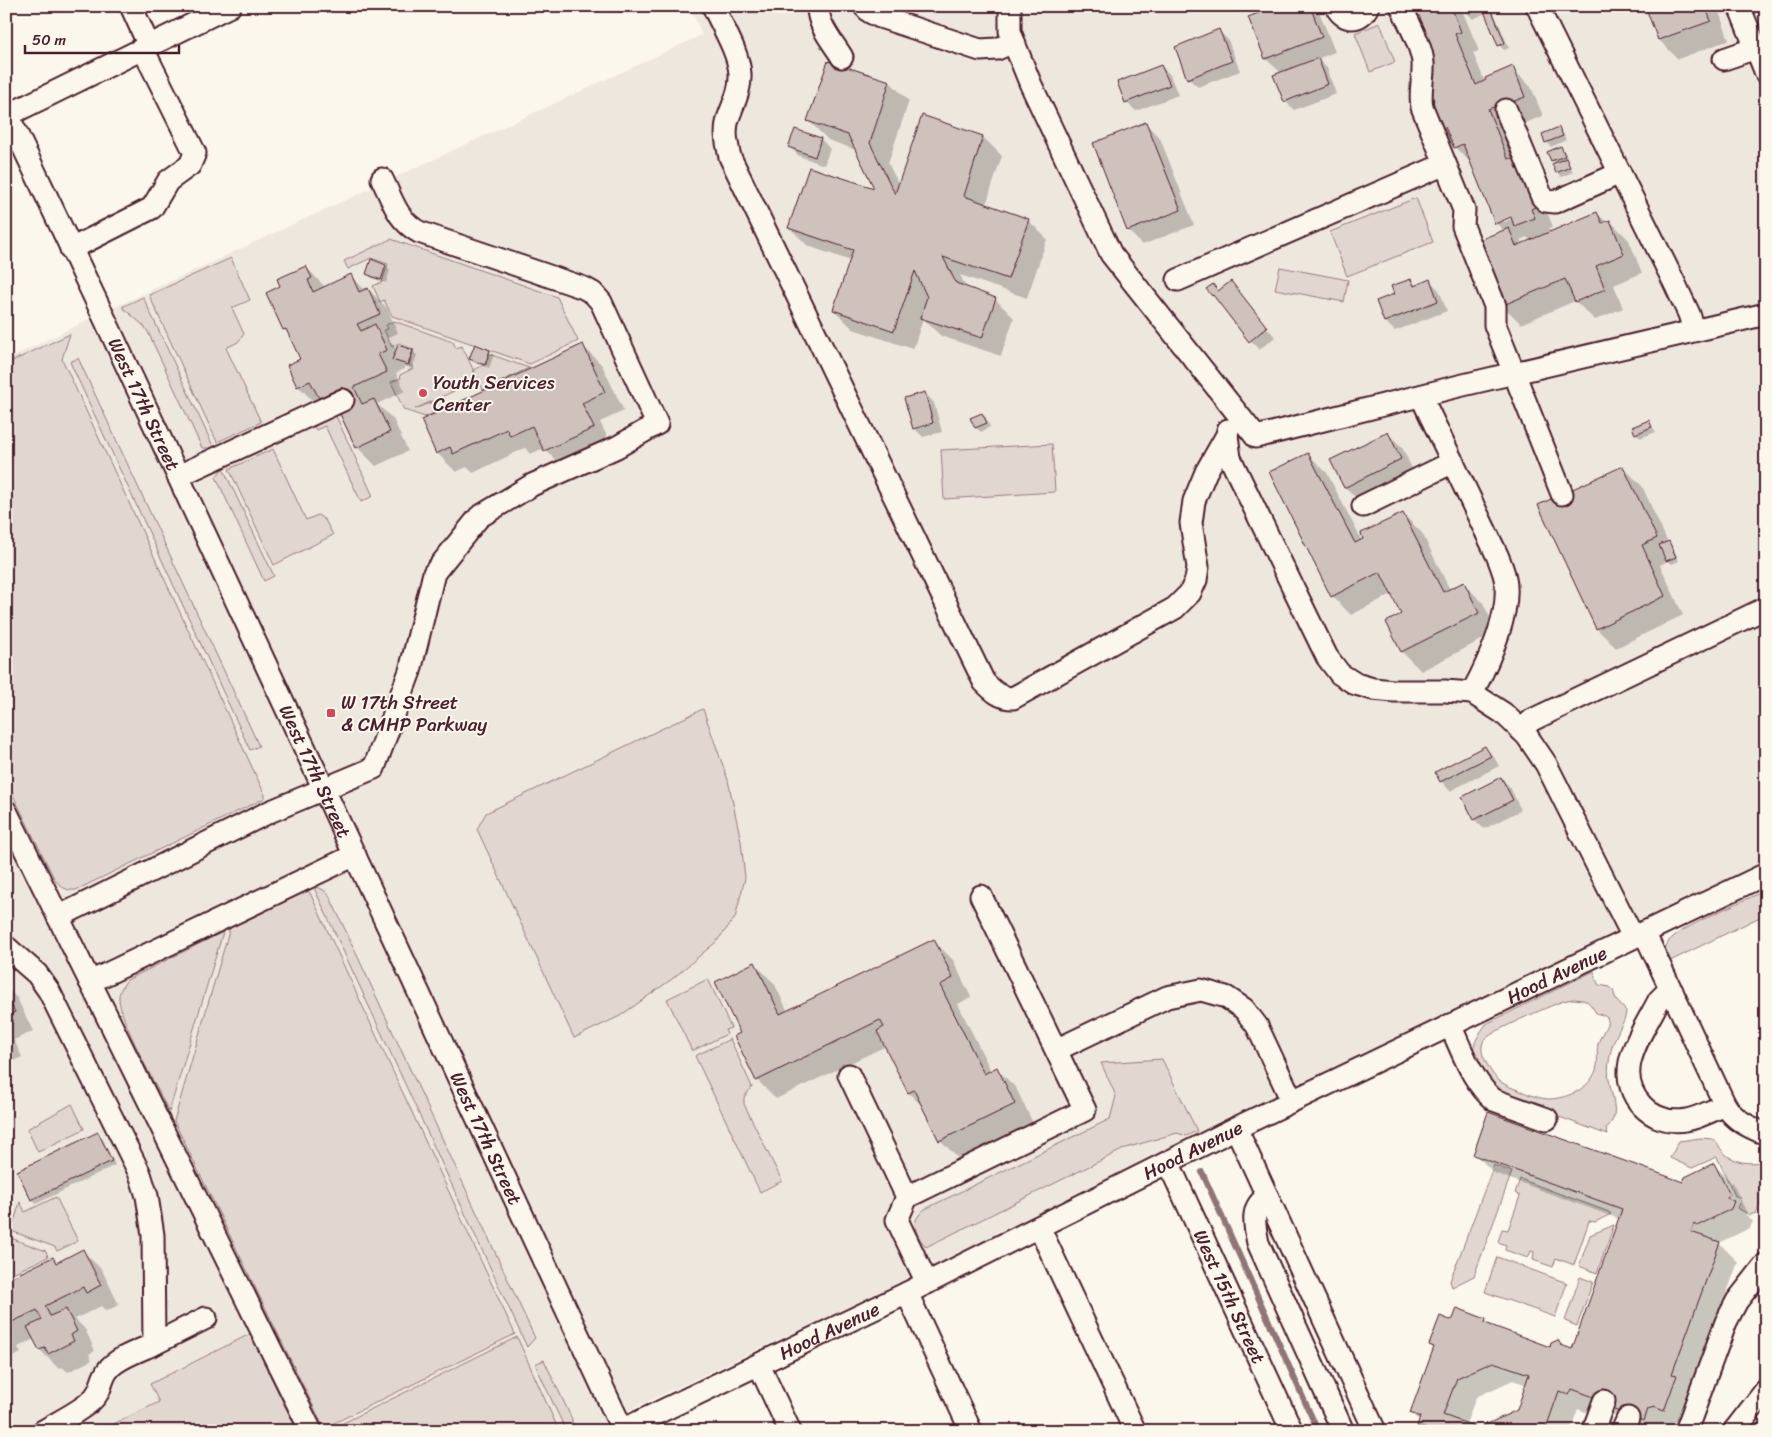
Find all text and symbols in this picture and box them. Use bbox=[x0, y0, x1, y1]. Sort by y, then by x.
scale bar bbox=[25, 22, 179, 54]
text: 50 m bbox=[32, 27, 67, 53]
street label: West 17th Street bbox=[99, 332, 189, 476]
place label: Youth Services Center bbox=[433, 366, 555, 421]
marker: Youth Services Center bbox=[417, 387, 429, 399]
place label: W 17th Street & CMHP Parkway bbox=[341, 686, 487, 741]
street label: West 17th Street bbox=[270, 699, 360, 843]
marker: W 17th Street & CMHP Parkway bbox=[325, 707, 337, 719]
street label: Hood Avenue bbox=[1501, 936, 1613, 1013]
street label: West 17th Street bbox=[441, 1066, 531, 1211]
street label: Hood Avenue bbox=[1137, 1111, 1249, 1189]
street label: West 15th Street bbox=[1184, 1224, 1275, 1369]
street label: Hood Avenue bbox=[773, 1292, 886, 1369]

